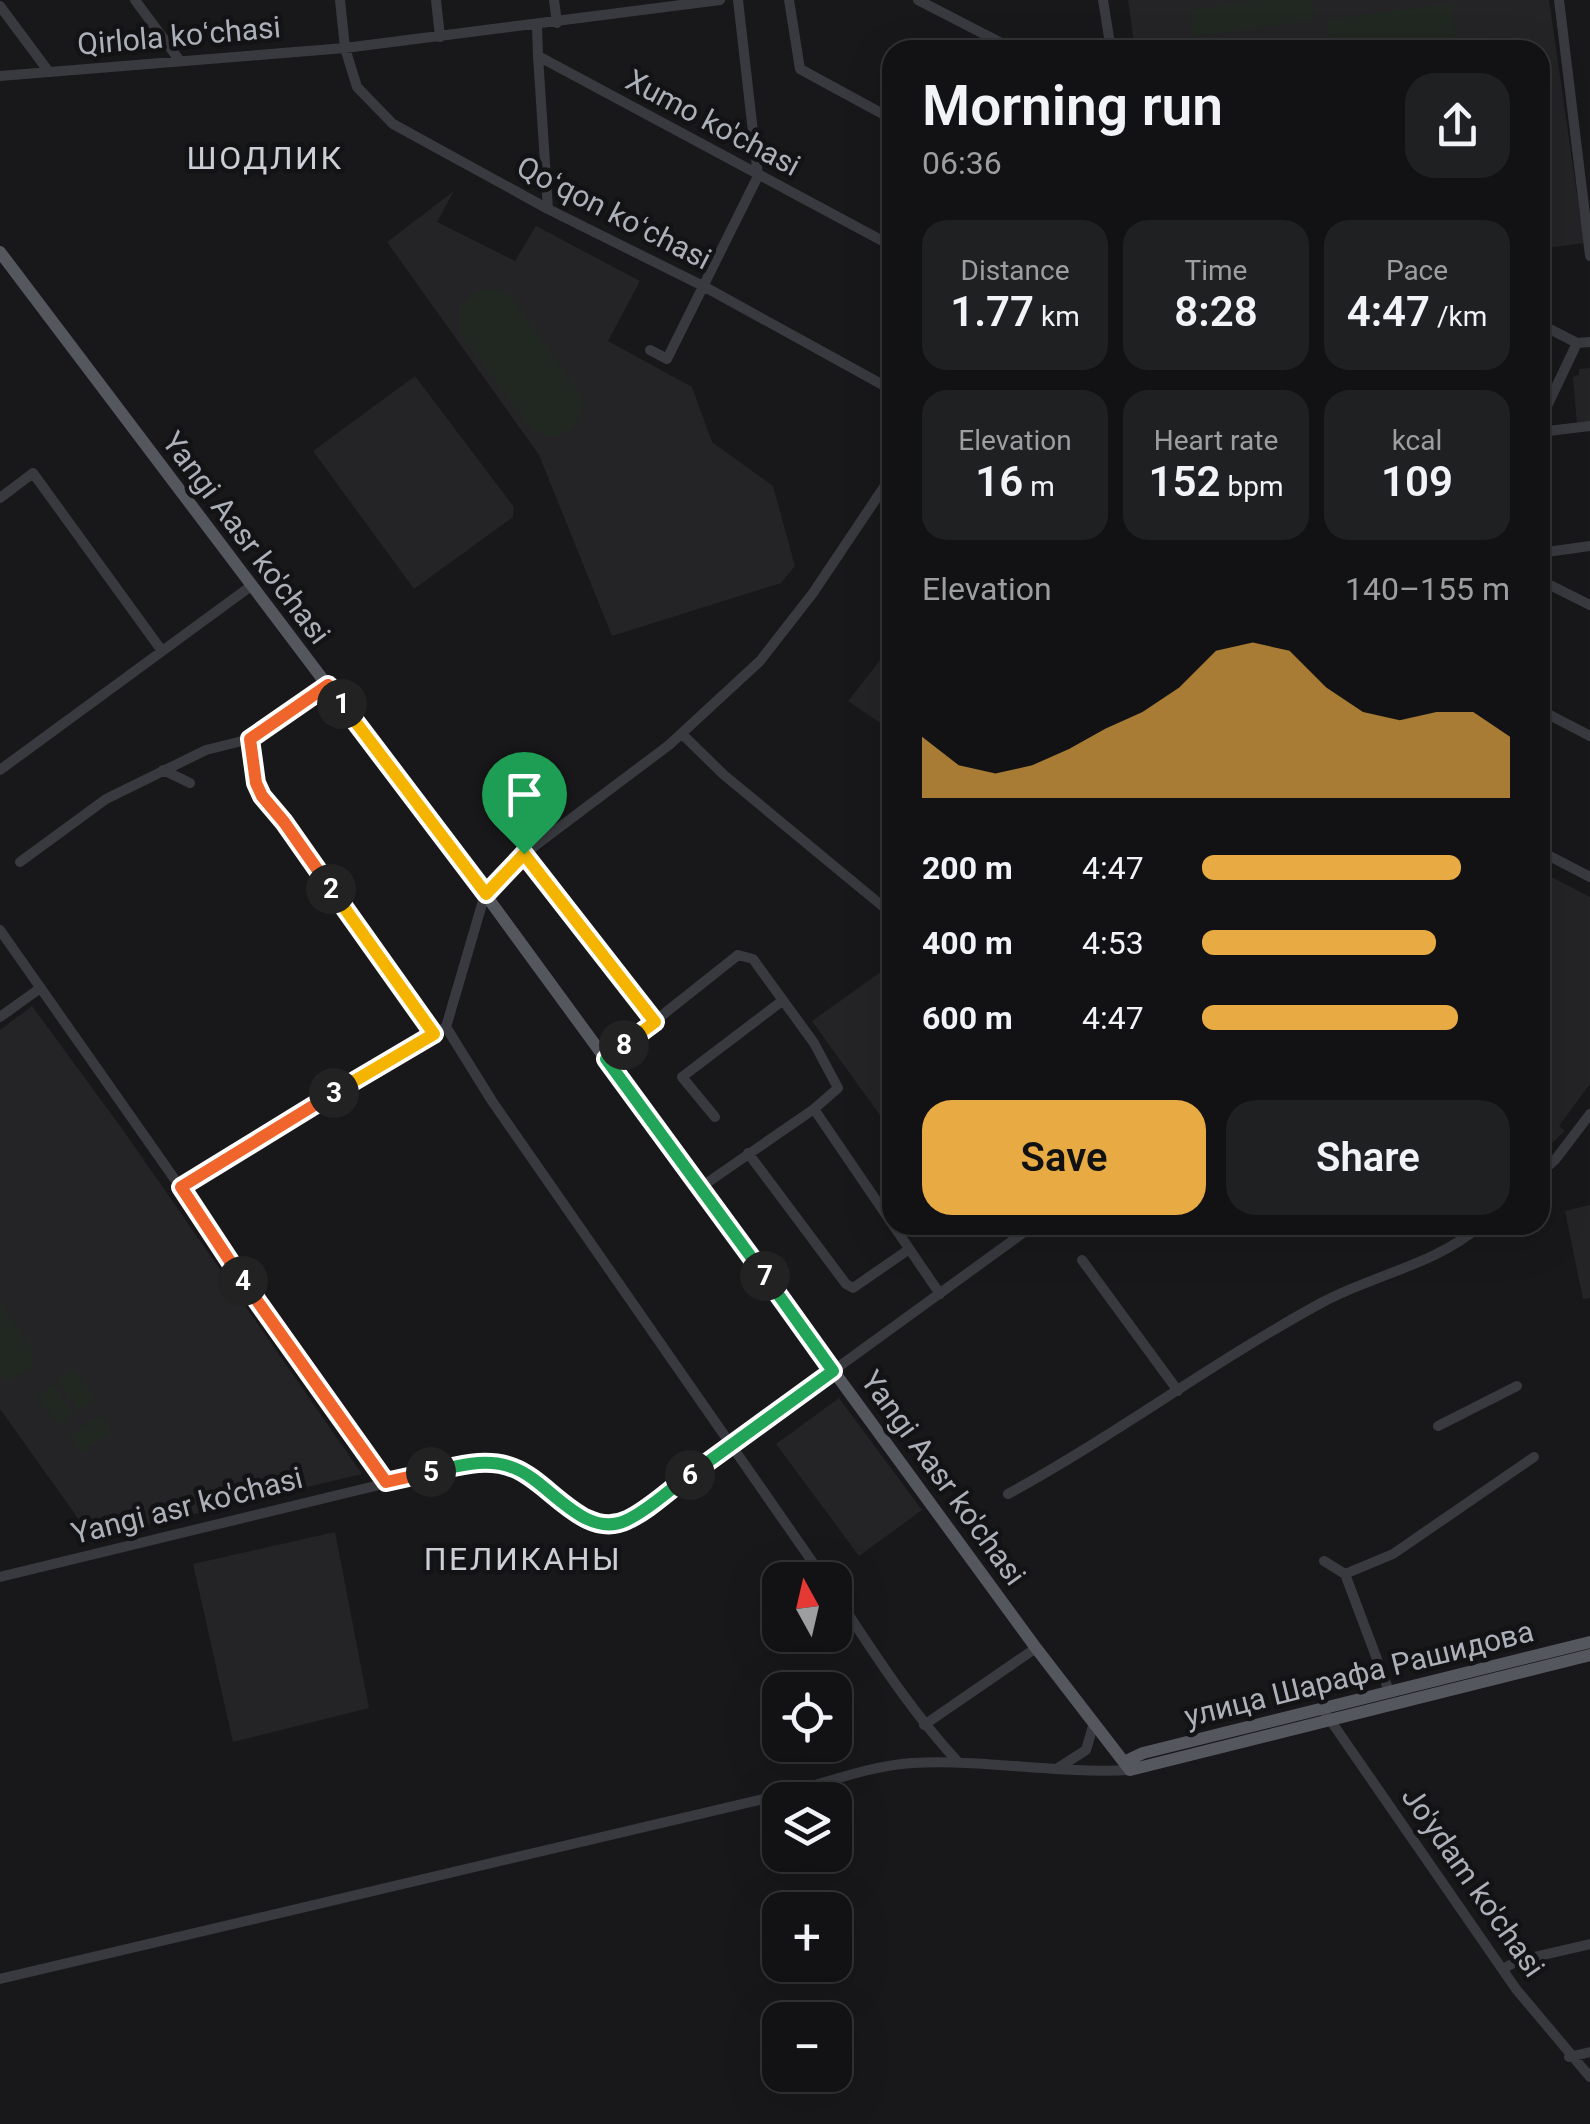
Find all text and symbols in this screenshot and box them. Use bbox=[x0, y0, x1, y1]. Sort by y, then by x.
street label: Qirlola koʻchasi bbox=[76, 9, 282, 62]
street label: Xumo ko'chasi bbox=[620, 62, 806, 183]
button: share bbox=[1405, 73, 1510, 178]
text: Morning run bbox=[922, 74, 1223, 138]
district label: ШОДЛИК bbox=[187, 139, 343, 177]
text: 06:36 bbox=[922, 144, 1002, 182]
street label: Qoʻqon koʻchasi bbox=[511, 149, 717, 276]
text: Distance bbox=[961, 254, 1070, 287]
text: Time bbox=[1185, 254, 1247, 287]
text: Pace bbox=[1386, 254, 1448, 287]
text: 1.77 bbox=[950, 287, 1034, 336]
text: 8:28 bbox=[1174, 287, 1258, 336]
text: 4:47 bbox=[1347, 287, 1430, 336]
text: km bbox=[1034, 300, 1080, 333]
text: /km bbox=[1430, 300, 1487, 333]
text: Elevation bbox=[958, 424, 1072, 457]
text: Heart rate bbox=[1154, 424, 1278, 457]
text: kcal bbox=[1392, 424, 1442, 457]
street label: Yangi Aasr ko'chasi bbox=[155, 425, 338, 651]
text: 16 bbox=[975, 457, 1023, 506]
text: 152 bbox=[1149, 457, 1221, 506]
text: 109 bbox=[1381, 457, 1453, 506]
text: m bbox=[1023, 470, 1055, 503]
text: bpm bbox=[1221, 470, 1283, 503]
text: Elevation bbox=[922, 570, 1052, 608]
text: 140–155 m bbox=[1345, 570, 1510, 608]
pin: 1 bbox=[317, 679, 367, 729]
text: 1 bbox=[334, 687, 350, 720]
pin bbox=[482, 752, 567, 855]
icon: arrive bbox=[497, 767, 552, 822]
text: 200 m bbox=[922, 849, 1013, 887]
text: 4:47 bbox=[1082, 849, 1144, 887]
pin: 2 bbox=[306, 864, 356, 914]
text: 2 bbox=[323, 872, 339, 905]
text: 400 m bbox=[922, 924, 1013, 962]
text: 4:53 bbox=[1082, 924, 1144, 962]
text: 600 m bbox=[922, 999, 1013, 1037]
text: 4:47 bbox=[1082, 999, 1144, 1037]
pin: 8 bbox=[599, 1020, 649, 1070]
text: 8 bbox=[616, 1028, 632, 1061]
pin: 3 bbox=[309, 1068, 359, 1118]
text: 3 bbox=[326, 1076, 342, 1109]
button: Save bbox=[922, 1100, 1206, 1215]
button: Share bbox=[1226, 1100, 1510, 1215]
pin: 7 bbox=[740, 1251, 790, 1301]
pin: 4 bbox=[218, 1256, 268, 1306]
text: 7 bbox=[757, 1259, 773, 1292]
text: 4 bbox=[235, 1264, 251, 1297]
street label: Yangi Aasr ko'chasi bbox=[854, 1364, 1033, 1592]
pin: 5 bbox=[406, 1447, 456, 1497]
pin: 6 bbox=[665, 1450, 715, 1500]
text: 5 bbox=[423, 1455, 439, 1488]
text: 6 bbox=[682, 1458, 698, 1491]
street label: Yangi asr ko'chasi bbox=[68, 1460, 306, 1551]
district label: ПЕЛИКАНЫ bbox=[424, 1540, 622, 1578]
north arrow bbox=[762, 1562, 852, 1652]
map controls bbox=[762, 1562, 852, 2092]
street label: улица Шарафа Рашидова bbox=[1181, 1613, 1537, 1734]
button: locate bbox=[762, 1672, 852, 1762]
street label: Jo'ydam ko'chasi bbox=[1395, 1780, 1552, 1983]
button: layers bbox=[762, 1782, 852, 1872]
button: + bbox=[762, 1892, 852, 1982]
button: − bbox=[762, 2002, 852, 2092]

